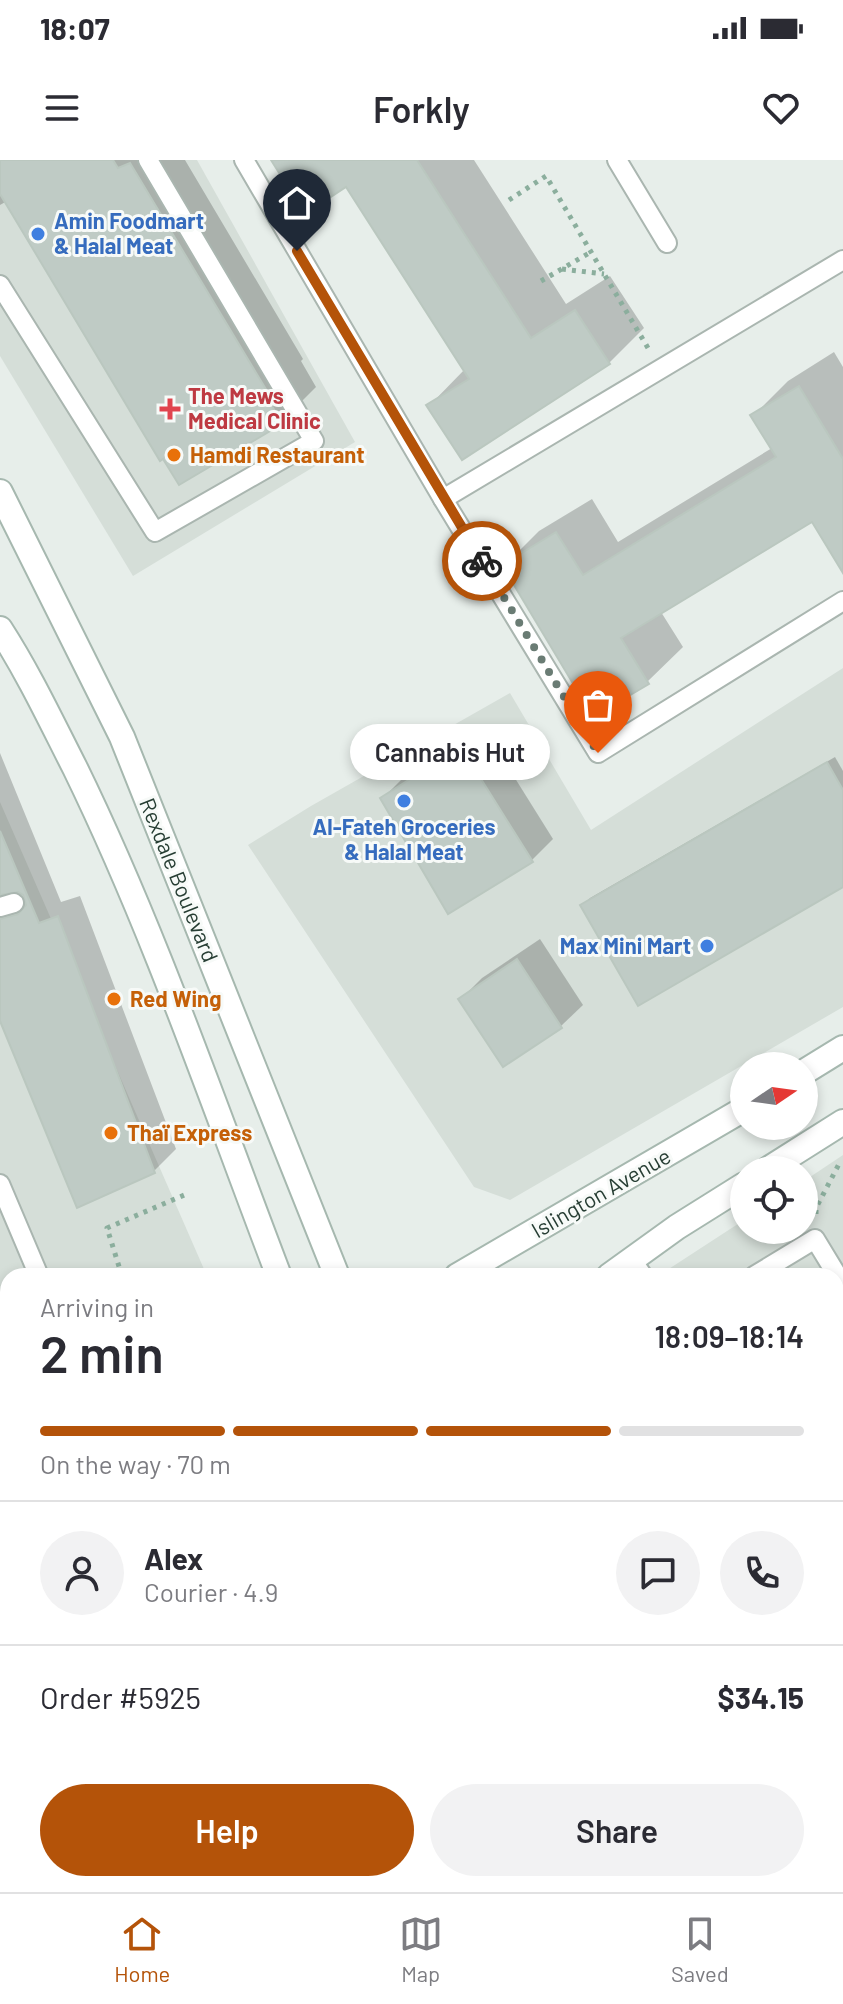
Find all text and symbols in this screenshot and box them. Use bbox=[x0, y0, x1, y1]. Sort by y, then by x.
text: 18:07 bbox=[40, 10, 110, 46]
icon: menu bbox=[40, 86, 84, 130]
icon: heart bbox=[759, 86, 803, 130]
text: Forkly bbox=[373, 87, 470, 130]
pin bbox=[263, 169, 331, 251]
icon: home bbox=[275, 181, 319, 225]
place label: Amin Foodmart & Halal Meat bbox=[54, 207, 204, 258]
marker: Amin Foodmart & Halal Meat bbox=[29, 225, 47, 243]
place label: The Mews Medical Clinic bbox=[188, 382, 321, 433]
marker: The Mews Medical Clinic bbox=[159, 398, 181, 420]
place label: Hamdi Restaurant bbox=[190, 441, 365, 467]
marker: Hamdi Restaurant bbox=[165, 446, 183, 464]
courier bbox=[442, 521, 522, 601]
icon: bike bbox=[460, 539, 504, 583]
pin bbox=[564, 671, 632, 753]
icon: bag bbox=[576, 683, 620, 727]
callout: Cannabis Hut bbox=[350, 725, 550, 781]
text: Cannabis Hut bbox=[375, 736, 525, 767]
marker: Al-Fateh Groceries & Halal Meat bbox=[395, 792, 413, 810]
street label: Rexdale Boulevard bbox=[135, 794, 225, 966]
place label: Al-Fateh Groceries & Halal Meat bbox=[313, 813, 495, 864]
place label: Max Mini Mart bbox=[560, 932, 691, 958]
marker: Max Mini Mart bbox=[698, 937, 716, 955]
place label: Red Wing bbox=[130, 985, 221, 1011]
marker: Red Wing bbox=[105, 990, 123, 1008]
north arrow bbox=[730, 1052, 818, 1140]
map controls bbox=[730, 1052, 818, 1244]
place label: Thaï Express bbox=[127, 1119, 252, 1145]
marker: Thaï Express bbox=[102, 1124, 120, 1142]
street label: Islington Avenue bbox=[526, 1142, 675, 1242]
button: locate bbox=[730, 1156, 818, 1244]
text: Arriving in bbox=[40, 1291, 154, 1322]
text: 18:09–18:14 bbox=[655, 1318, 804, 1354]
text: 2 min bbox=[40, 1321, 164, 1383]
text: On the way · 70 m bbox=[40, 1448, 231, 1479]
button: person bbox=[40, 1531, 124, 1615]
button: chat bbox=[616, 1531, 700, 1615]
button: phone bbox=[720, 1531, 804, 1615]
text: Alex bbox=[144, 1540, 203, 1576]
text: Courier · 4.9 bbox=[144, 1576, 278, 1607]
text: Order #5925 bbox=[40, 1679, 201, 1715]
text: $34.15 bbox=[718, 1679, 804, 1715]
button: Help bbox=[40, 1784, 414, 1876]
button: Share bbox=[430, 1784, 804, 1876]
tab: Home bbox=[114, 1912, 170, 1986]
tab: Map bbox=[399, 1912, 443, 1986]
tab: Saved bbox=[671, 1912, 729, 1986]

